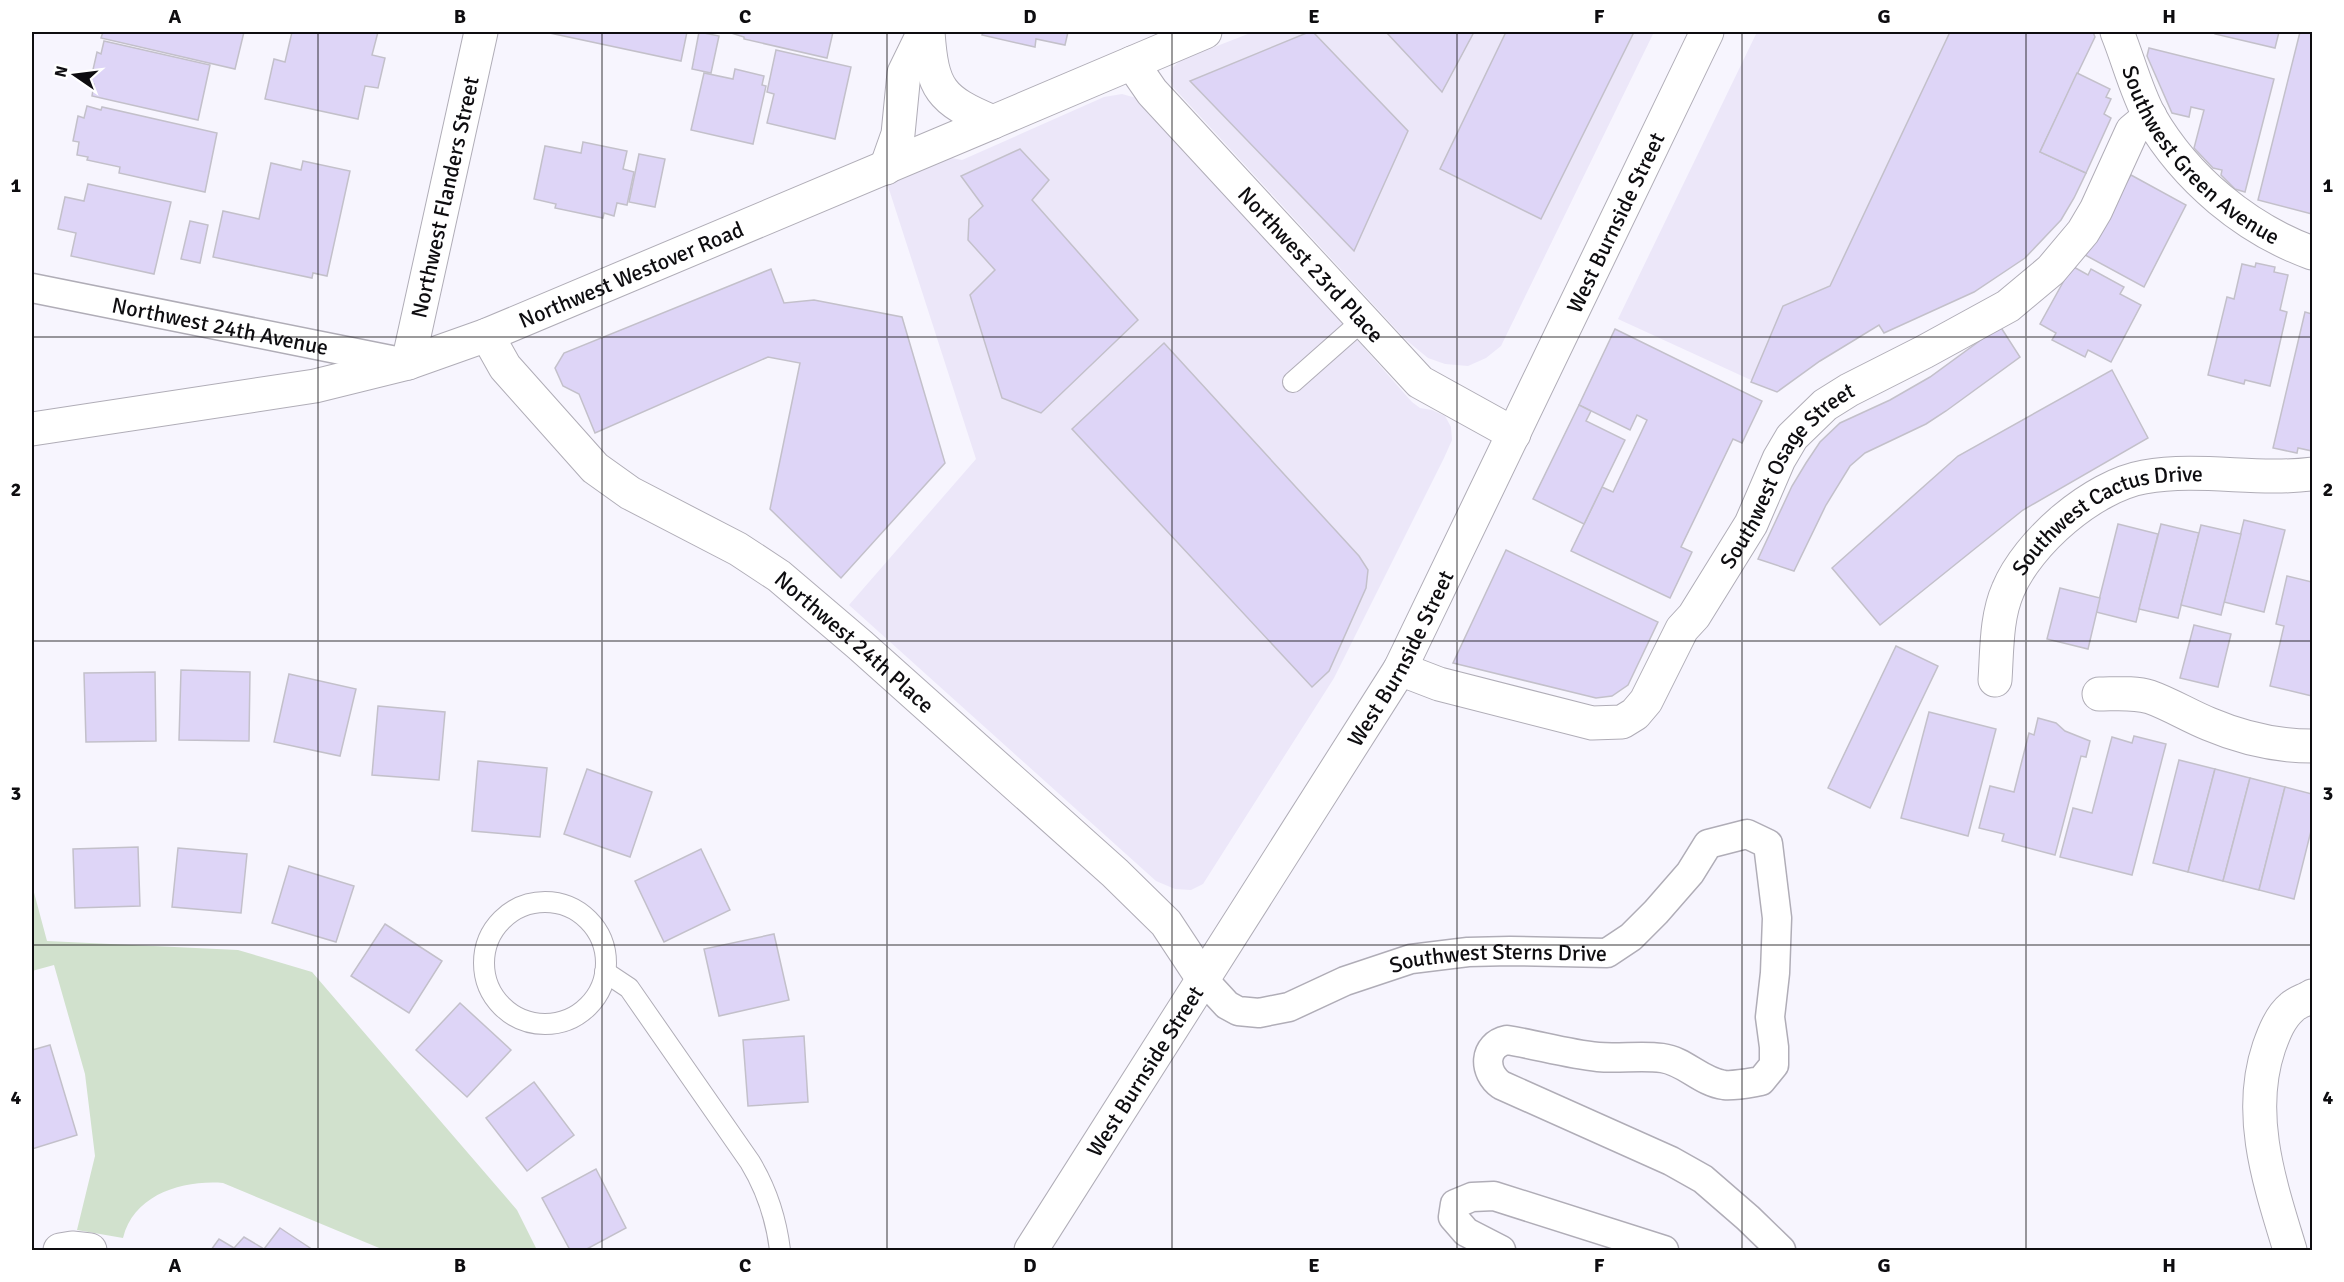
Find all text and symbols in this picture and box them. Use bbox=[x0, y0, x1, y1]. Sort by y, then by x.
text: A bbox=[169, 4, 182, 29]
text: B bbox=[454, 4, 466, 29]
text: C bbox=[739, 4, 751, 29]
text: D bbox=[1023, 4, 1037, 29]
text: E bbox=[1308, 4, 1320, 29]
text: F bbox=[1594, 4, 1605, 29]
text: G bbox=[1877, 4, 1891, 29]
text: H bbox=[2162, 4, 2176, 29]
north arrow bbox=[45, 45, 105, 105]
street label: Southwest Green Avenue bbox=[2117, 62, 2284, 250]
text: N bbox=[50, 64, 72, 79]
street label: Northwest Flanders Street bbox=[405, 73, 484, 320]
street label: West Burnside Street bbox=[1560, 128, 1670, 317]
text: 1 bbox=[11, 173, 22, 198]
text: 1 bbox=[2323, 173, 2334, 198]
street label: Northwest 23rd Place bbox=[1232, 181, 1390, 348]
street label: Northwest Westover Road bbox=[515, 215, 747, 334]
street label: Northwest 24th Avenue bbox=[110, 291, 331, 361]
street label: Southwest Osage Street bbox=[1714, 376, 1859, 573]
street label: Southwest Cactus Drive bbox=[2006, 460, 2203, 580]
text: 2 bbox=[11, 477, 21, 502]
text: 2 bbox=[2323, 477, 2333, 502]
street label: Northwest 24th Place bbox=[769, 565, 940, 719]
street label: West Burnside Street bbox=[1341, 565, 1459, 751]
text: 3 bbox=[11, 781, 21, 806]
text: 3 bbox=[2323, 781, 2333, 806]
street label: Southwest Sterns Drive bbox=[1386, 937, 1607, 979]
street label: West Burnside Street bbox=[1080, 980, 1209, 1161]
text: 4 bbox=[11, 1085, 22, 1110]
text: 4 bbox=[2323, 1085, 2334, 1110]
text: A bbox=[169, 1253, 182, 1278]
text: B bbox=[454, 1253, 466, 1278]
text: C bbox=[739, 1253, 751, 1278]
text: D bbox=[1023, 1253, 1037, 1278]
text: E bbox=[1308, 1253, 1320, 1278]
text: F bbox=[1594, 1253, 1605, 1278]
text: G bbox=[1877, 1253, 1891, 1278]
text: H bbox=[2162, 1253, 2176, 1278]

